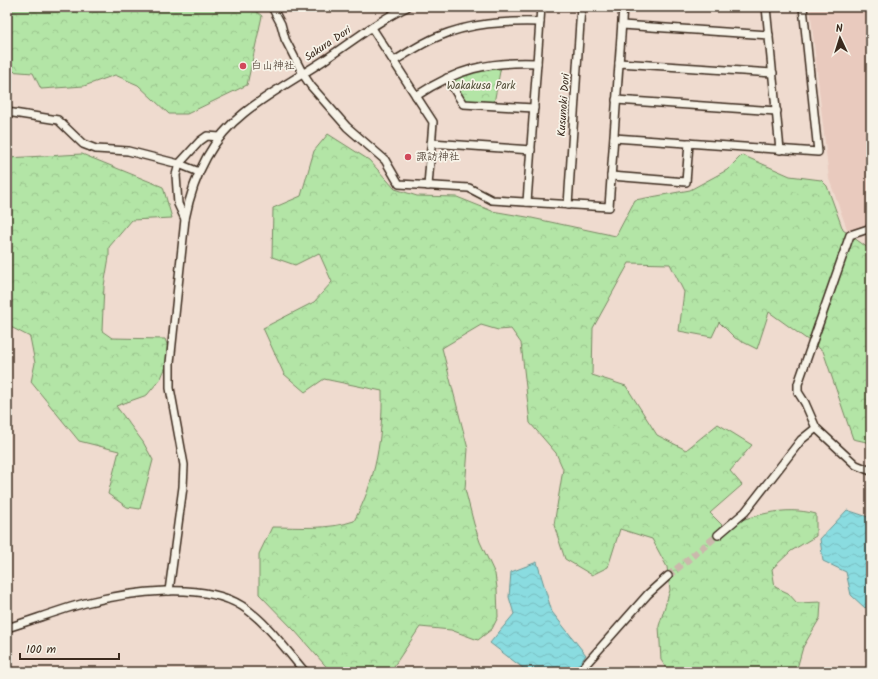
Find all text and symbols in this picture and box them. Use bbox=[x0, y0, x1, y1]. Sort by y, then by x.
north arrow bbox=[820, 18, 860, 58]
text: N bbox=[835, 20, 844, 38]
street label: Sakura Dori bbox=[301, 22, 355, 66]
place label: 白山神社 bbox=[251, 57, 295, 75]
marker: 白山神社 bbox=[238, 61, 248, 71]
street label: Kusunoki Dori bbox=[553, 72, 575, 137]
park label: Wakakusa Park bbox=[447, 77, 516, 95]
place label: 諏訪神社 bbox=[416, 148, 460, 166]
marker: 諏訪神社 bbox=[403, 152, 413, 162]
scale bar bbox=[20, 635, 119, 661]
text: 100 m bbox=[26, 640, 57, 659]

